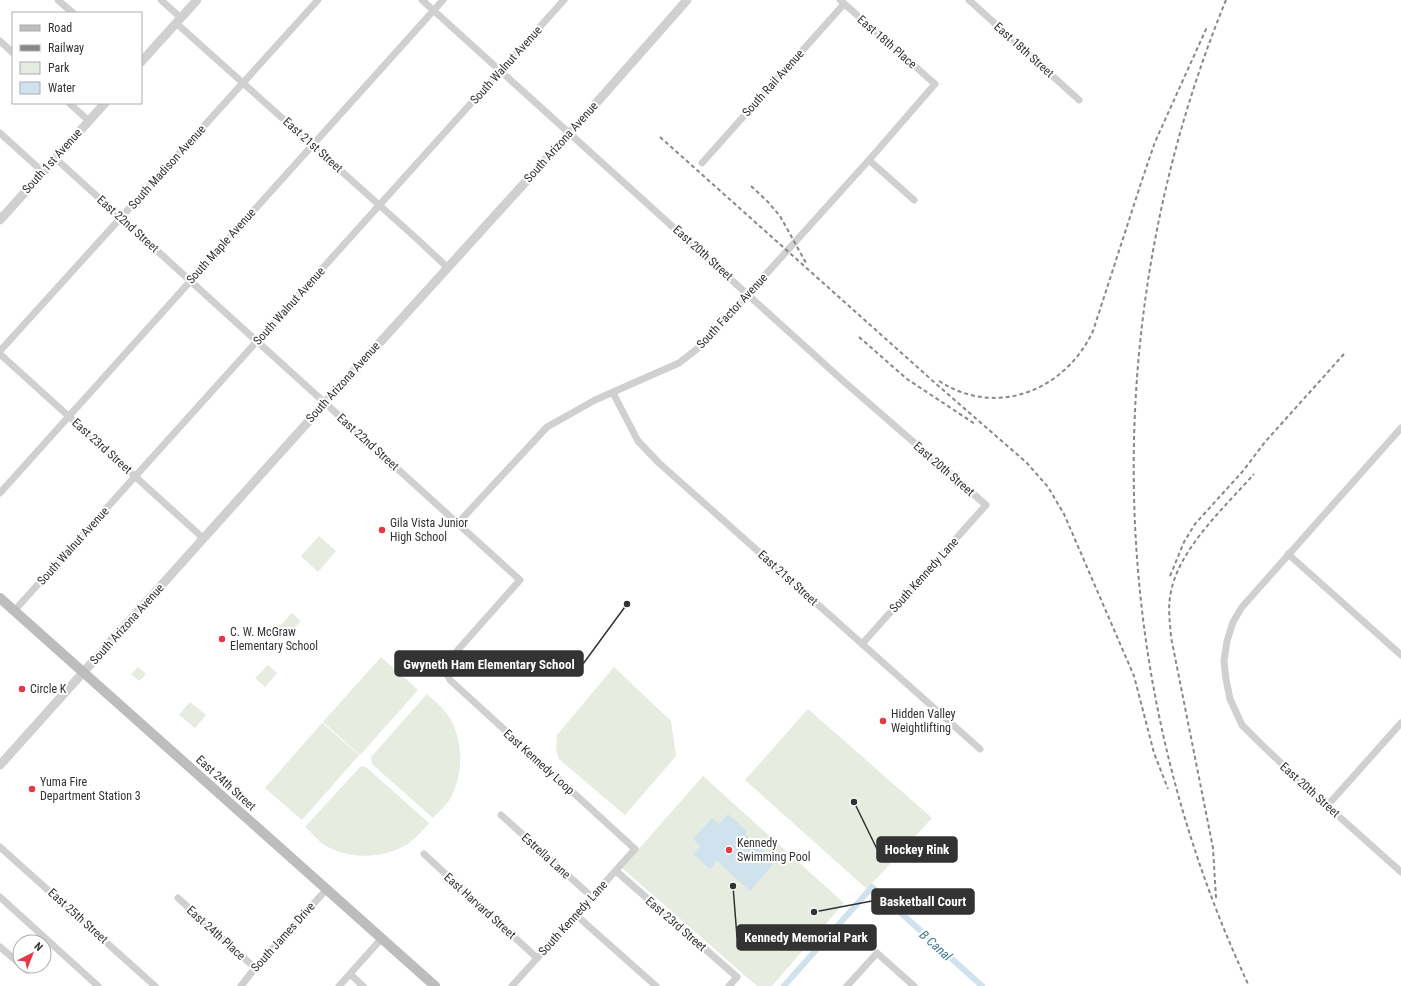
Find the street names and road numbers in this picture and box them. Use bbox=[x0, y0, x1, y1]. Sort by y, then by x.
street label: East 18th Place bbox=[855, 13, 920, 72]
street label: East 18th Street bbox=[991, 20, 1057, 81]
street label: South Walnut Avenue bbox=[467, 23, 545, 107]
street label: South Rail Avenue bbox=[739, 46, 807, 119]
street label: South Arizona Avenue bbox=[521, 99, 601, 185]
street label: East 21st Street bbox=[280, 115, 346, 176]
street label: South Madison Avenue bbox=[126, 122, 209, 212]
street label: South 1st Avenue bbox=[19, 125, 85, 196]
street label: East 22nd Street bbox=[94, 193, 162, 256]
street label: South Maple Avenue bbox=[183, 205, 259, 287]
street label: East 20th Street bbox=[670, 223, 736, 284]
street label: South Walnut Avenue bbox=[250, 264, 328, 348]
street label: South Factor Avenue bbox=[694, 270, 771, 351]
street label: South Arizona Avenue bbox=[303, 339, 383, 425]
street label: East 22nd Street bbox=[334, 411, 402, 474]
street label: East 23rd Street bbox=[69, 415, 135, 477]
street label: East 20th Street bbox=[911, 439, 977, 499]
street label: South Walnut Avenue bbox=[34, 504, 112, 588]
street label: South Kennedy Lane bbox=[887, 534, 962, 615]
street label: East 21st Street bbox=[755, 548, 821, 609]
street label: South Arizona Avenue bbox=[87, 581, 167, 667]
street label: East Kennedy Loop bbox=[501, 727, 577, 797]
street label: East 24th Street bbox=[193, 753, 259, 814]
street label: East 20th Street bbox=[1277, 760, 1343, 821]
street label: Estrella Lane bbox=[519, 830, 574, 882]
street label: East Harvard Street bbox=[441, 870, 519, 942]
street label: South Kennedy Lane bbox=[536, 877, 611, 958]
street label: East 25th Street bbox=[45, 886, 111, 947]
street label: East 23rd Street bbox=[643, 894, 709, 954]
street label: South James Drive bbox=[248, 899, 318, 975]
street label: East 24th Place bbox=[184, 903, 248, 963]

